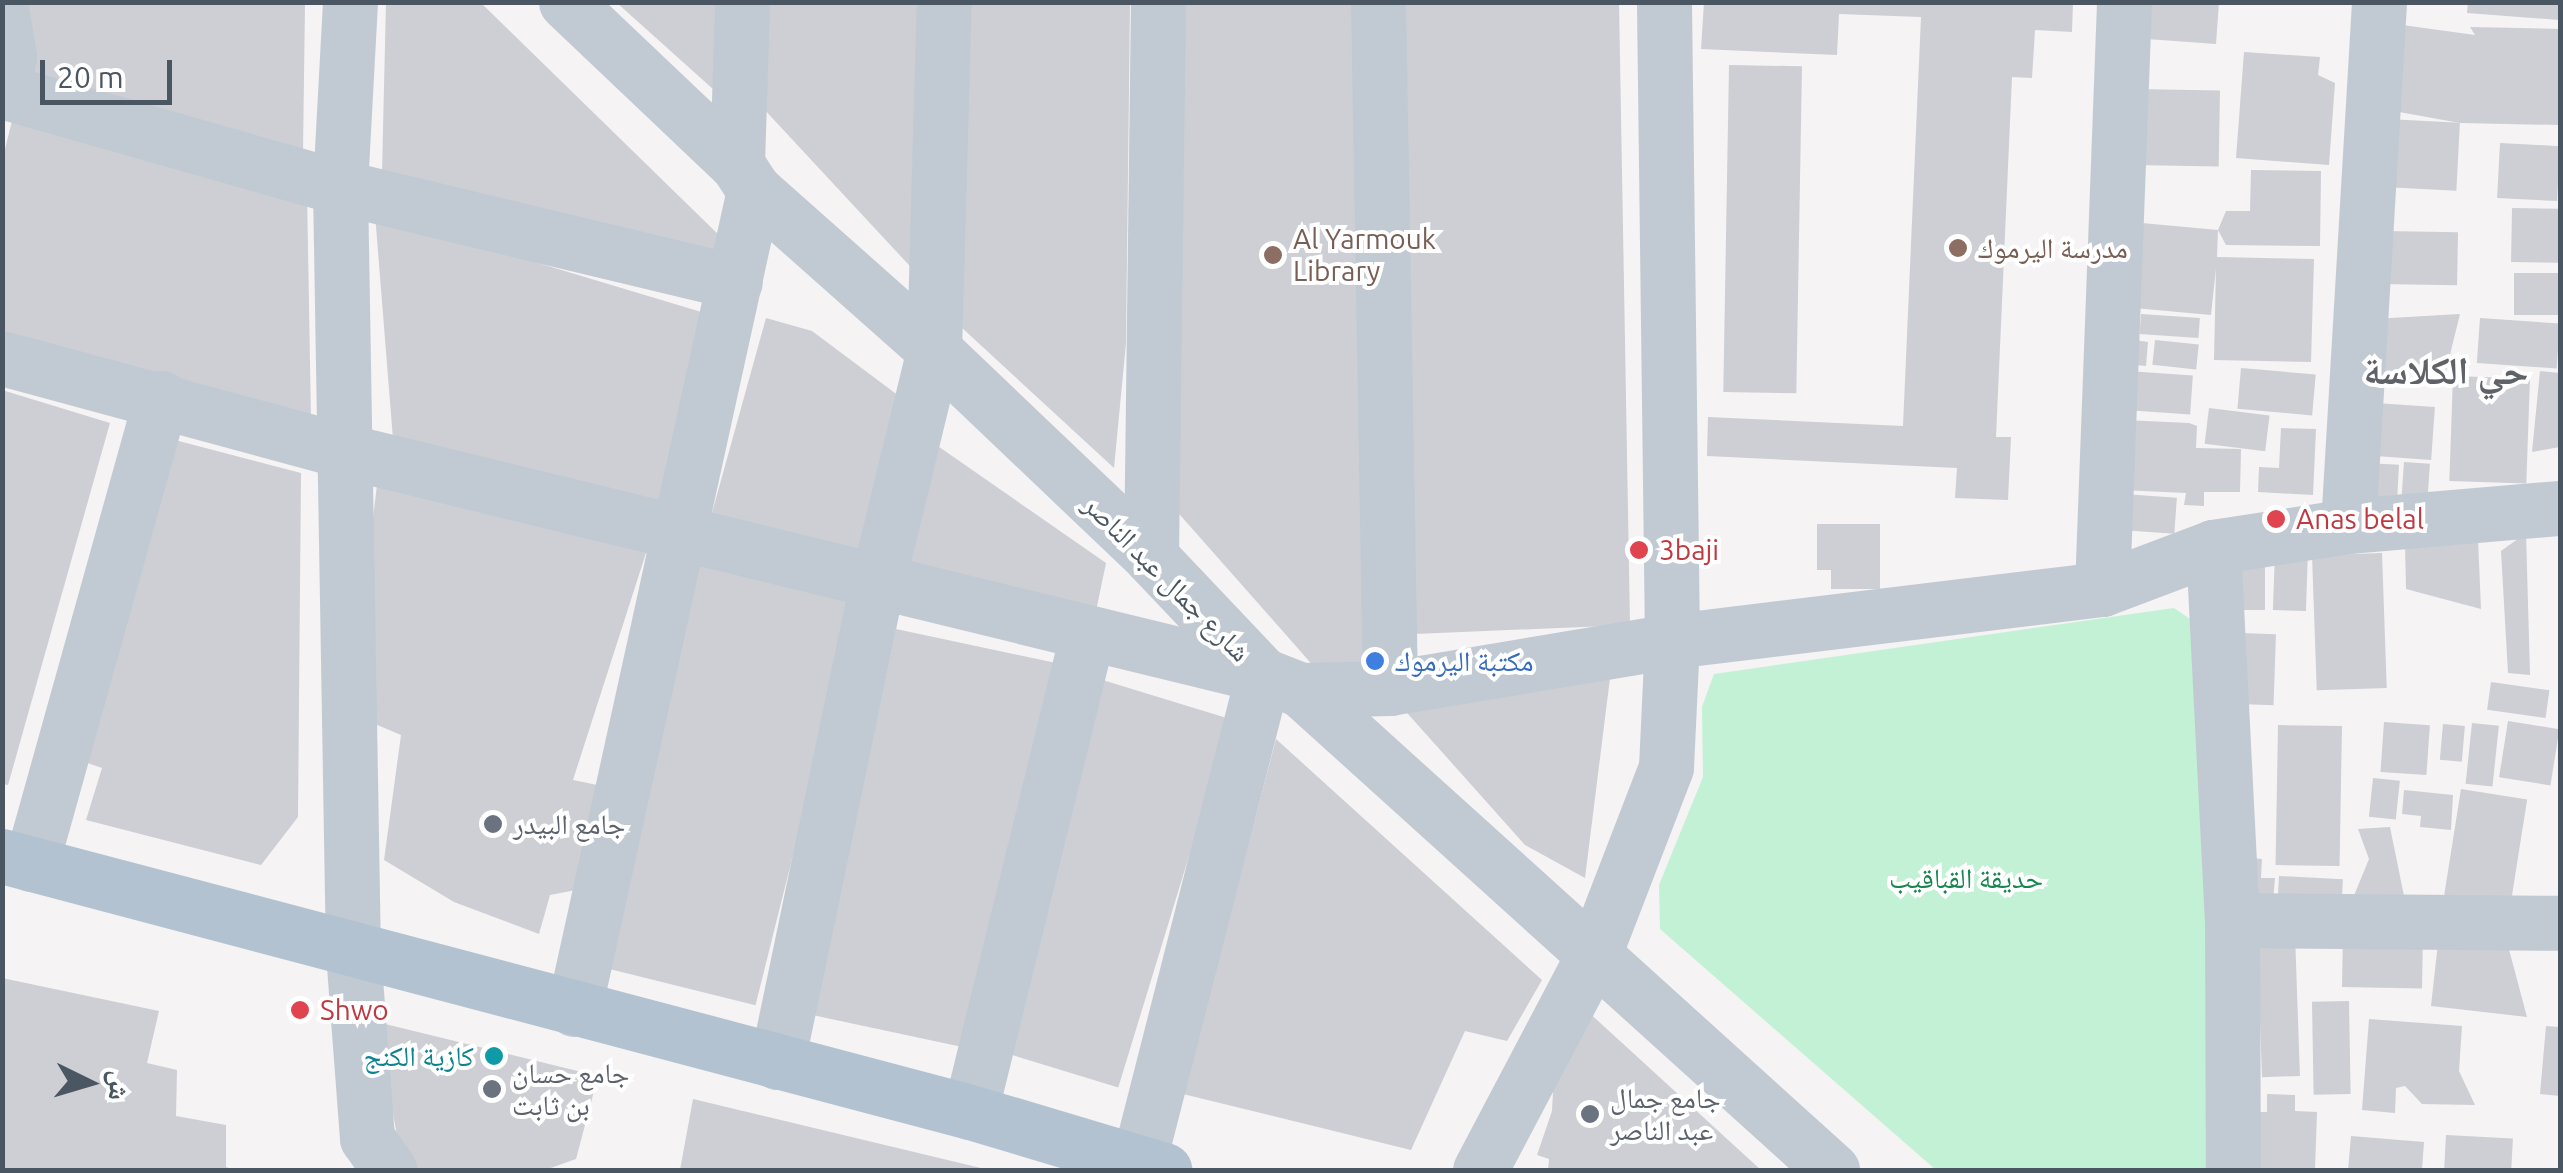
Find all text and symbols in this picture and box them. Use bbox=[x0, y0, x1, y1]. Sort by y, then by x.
scale bar bbox=[45, 40, 178, 102]
text: 20 m bbox=[57, 60, 124, 94]
place label: Al Yarmouk Library bbox=[1293, 222, 1436, 288]
place label: مدرسة اليرموك bbox=[1978, 231, 2128, 265]
marker: مدرسة اليرموك bbox=[1947, 237, 1969, 259]
marker: Al Yarmouk Library bbox=[1262, 244, 1284, 266]
district label: حي الكلاسة bbox=[2364, 348, 2528, 394]
street label: شارع جمال عبد الناصر bbox=[1077, 488, 1257, 668]
place label: Anas belal bbox=[2296, 502, 2424, 536]
marker: Anas belal bbox=[2265, 508, 2287, 530]
place label: 3baji bbox=[1659, 533, 1719, 567]
marker: 3baji bbox=[1628, 539, 1650, 561]
place label: مكتبة اليرموك bbox=[1395, 644, 1533, 678]
marker: مكتبة اليرموك bbox=[1364, 650, 1386, 672]
place label: جامع البيدر bbox=[513, 807, 625, 841]
marker: جامع البيدر bbox=[482, 813, 504, 835]
park label: حديقة القباقيب bbox=[1889, 861, 2043, 895]
place label: Shwo bbox=[320, 993, 389, 1027]
marker: Shwo bbox=[289, 999, 311, 1021]
north arrow bbox=[40, 1033, 140, 1133]
place label: كازية الكنج bbox=[364, 1039, 474, 1073]
marker: كازية الكنج bbox=[483, 1045, 505, 1067]
place label: جامع حسان بن ثابت bbox=[512, 1056, 629, 1122]
text: ش bbox=[104, 1070, 137, 1102]
marker: جامع حسان بن ثابت bbox=[481, 1078, 503, 1100]
place label: جامع جمال عبد الناصر bbox=[1610, 1081, 1721, 1147]
marker: جامع جمال عبد الناصر bbox=[1579, 1103, 1601, 1125]

